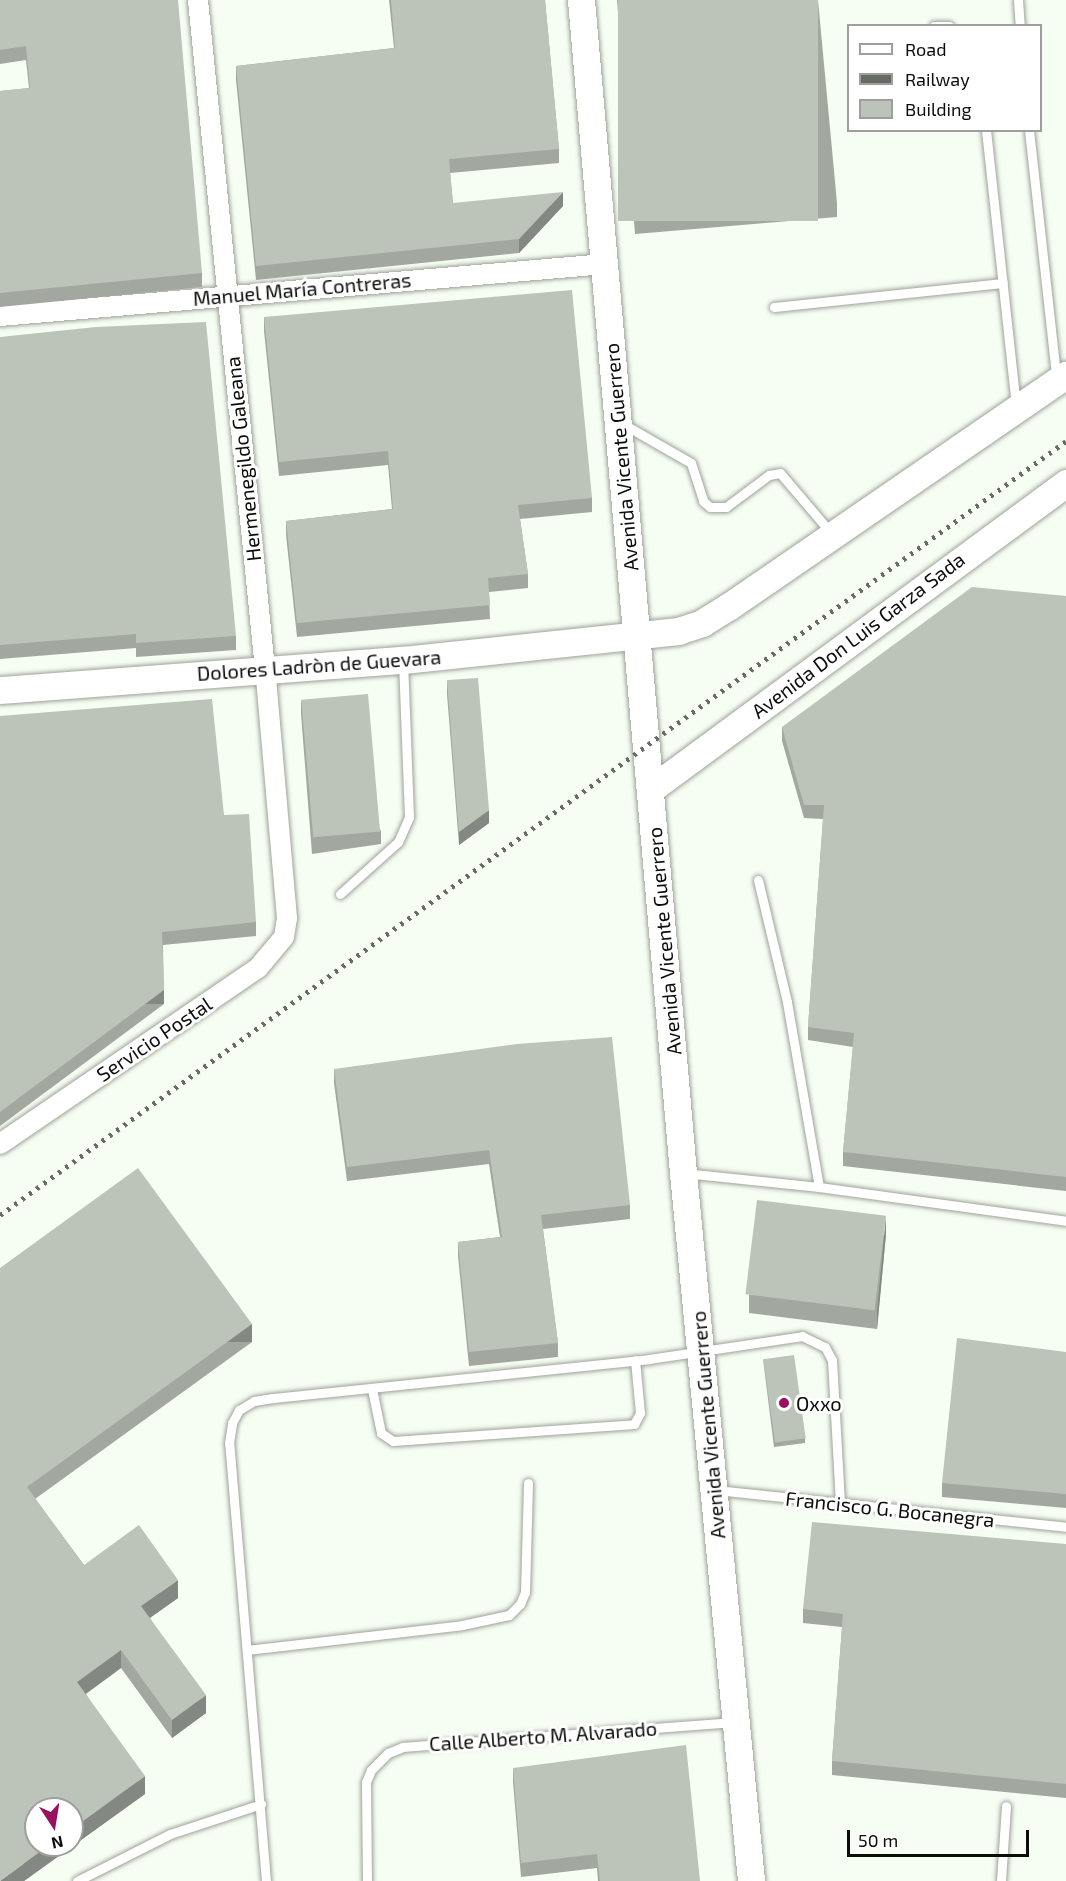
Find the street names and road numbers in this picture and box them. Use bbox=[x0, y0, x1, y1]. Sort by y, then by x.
street label: Manuel María Contreras bbox=[192, 267, 412, 311]
street label: Avenida Vicente Guerrero bbox=[599, 342, 643, 572]
street label: Hermenegildo Galeana bbox=[220, 355, 266, 563]
street label: Avenida Don Luis Garza Sada bbox=[747, 547, 969, 723]
street label: Dolores Ladròn de Guevara bbox=[196, 644, 442, 686]
street label: Avenida Vicente Guerrero bbox=[642, 826, 686, 1056]
street label: Servicio Postal bbox=[92, 992, 216, 1086]
street label: Avenida Vicente Guerrero bbox=[686, 1310, 730, 1540]
street label: Francisco G. Bocanegra bbox=[784, 1486, 996, 1532]
street label: Calle Alberto M. Alvarado bbox=[428, 1716, 658, 1756]

